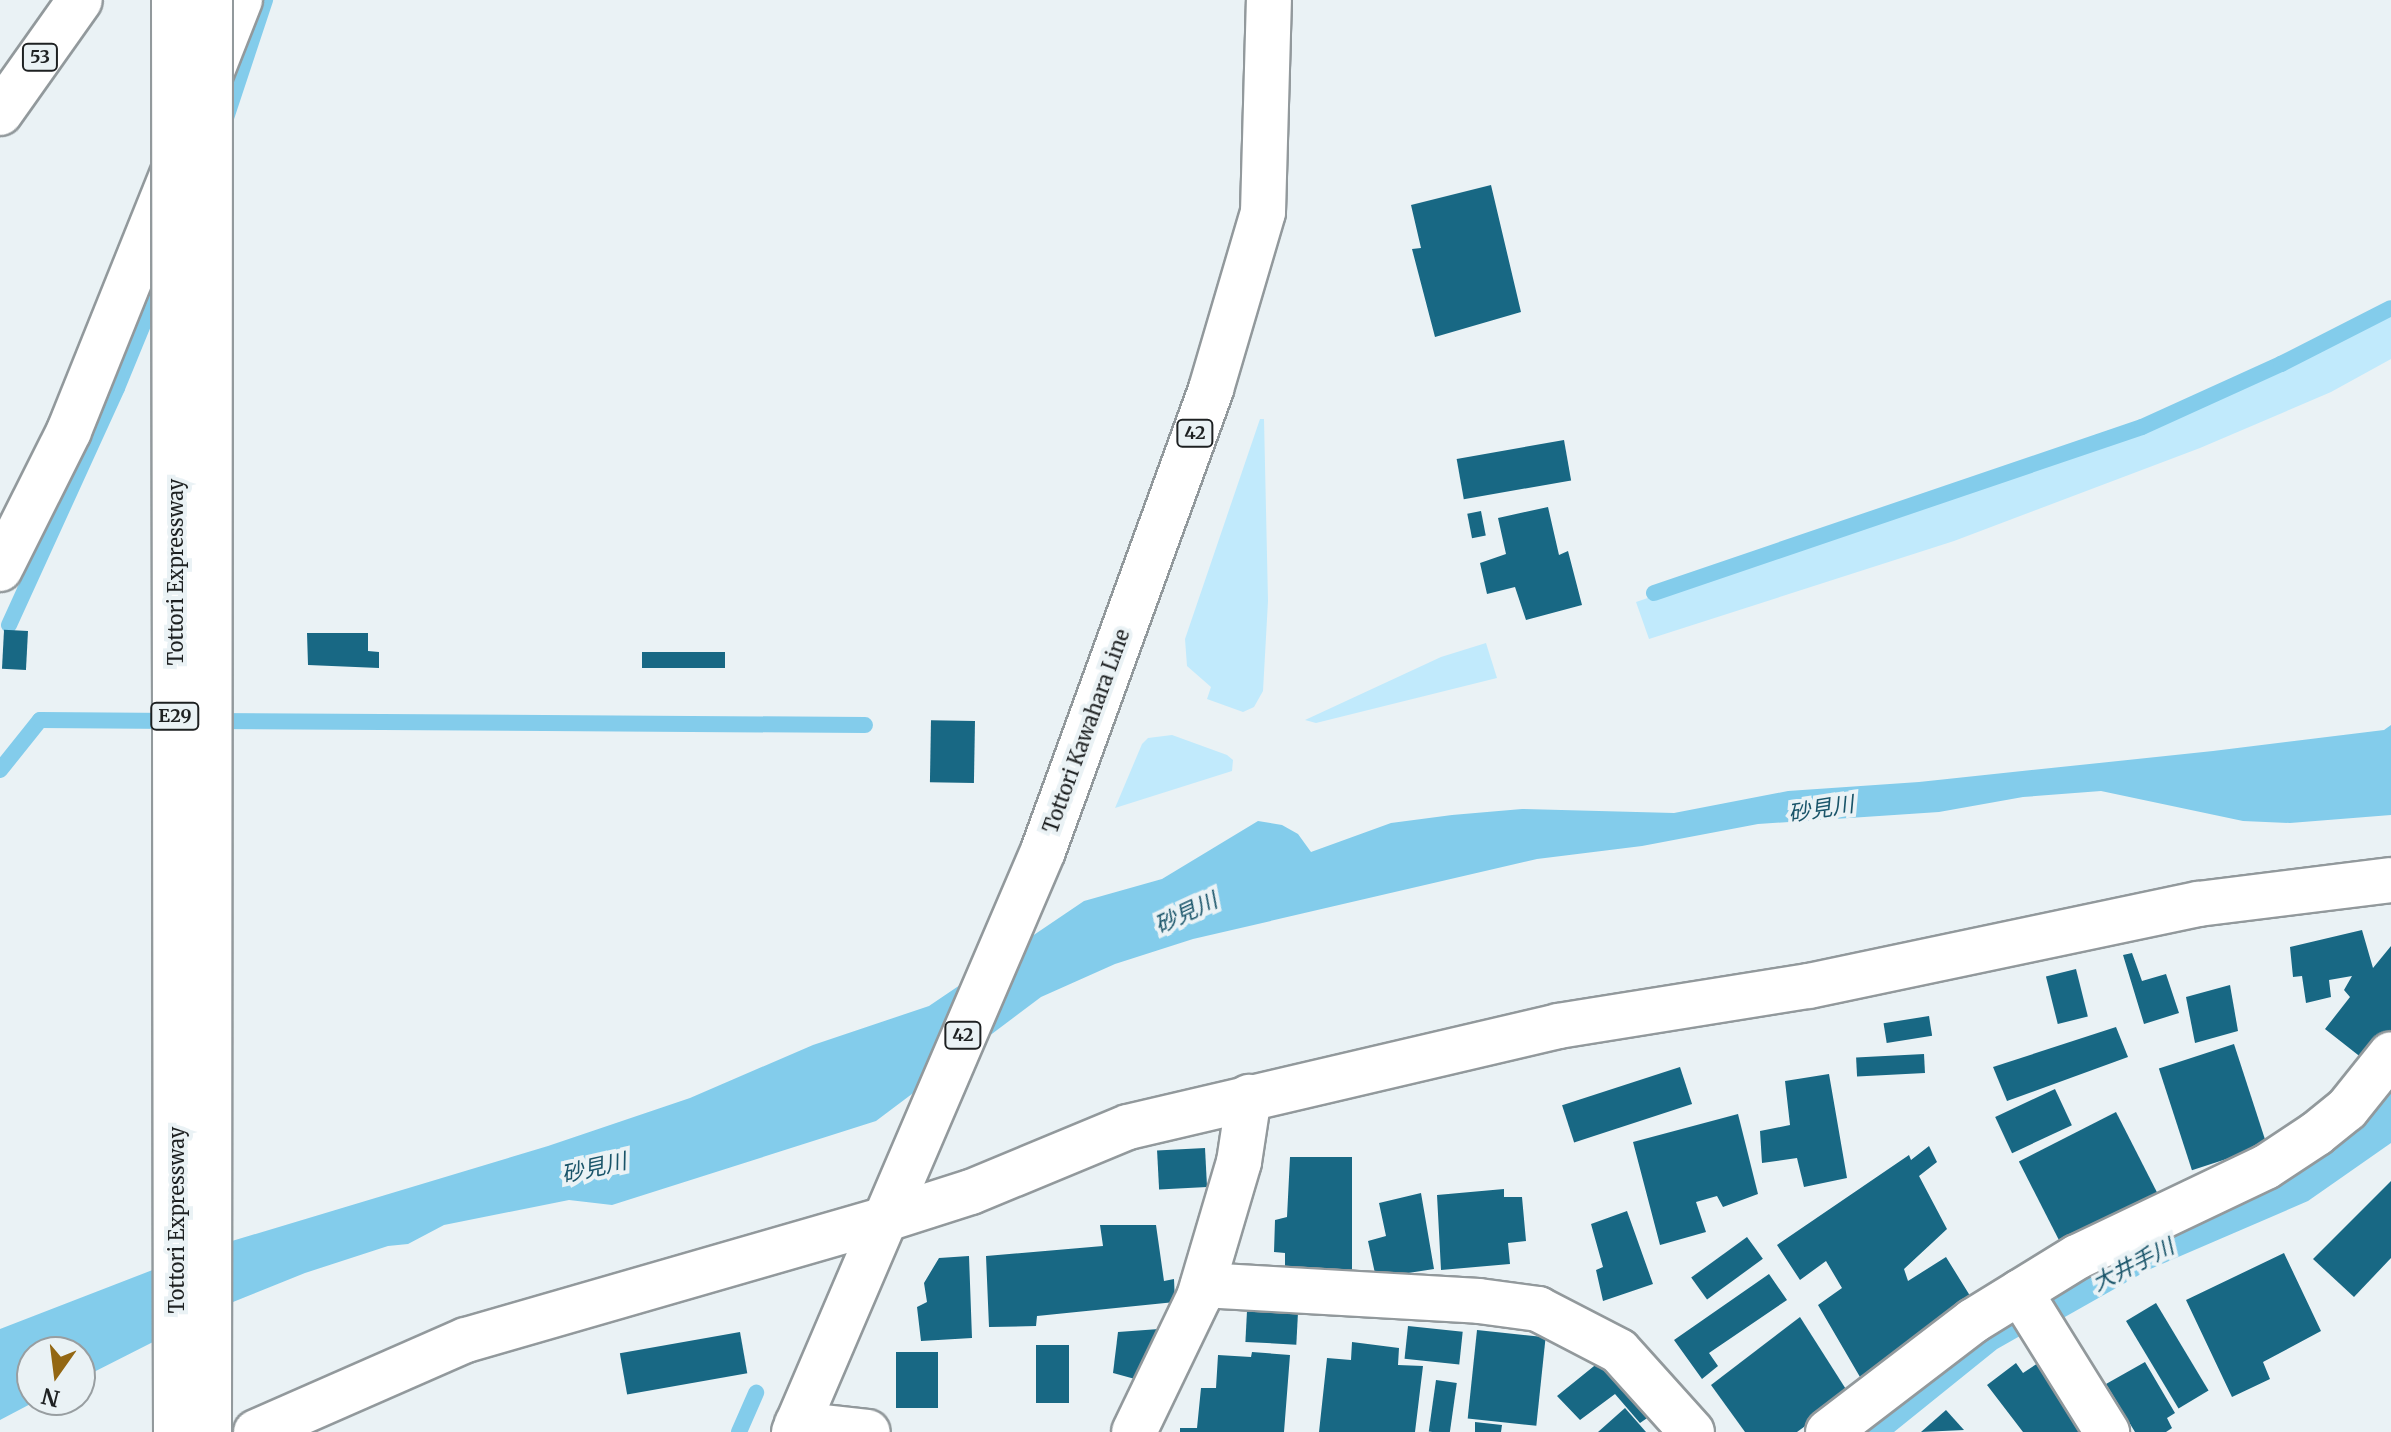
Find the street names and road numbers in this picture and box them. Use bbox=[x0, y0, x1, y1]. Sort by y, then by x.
road number: 53 bbox=[20, 43, 60, 71]
road number: 42 bbox=[1175, 419, 1215, 447]
street label: Tottori Expressway bbox=[163, 479, 187, 665]
street label: Tottori Kawahara Line bbox=[1038, 626, 1134, 836]
road number: E29 bbox=[149, 702, 201, 730]
road number: 42 bbox=[943, 1021, 983, 1049]
street label: Tottori Expressway bbox=[164, 1127, 188, 1313]

